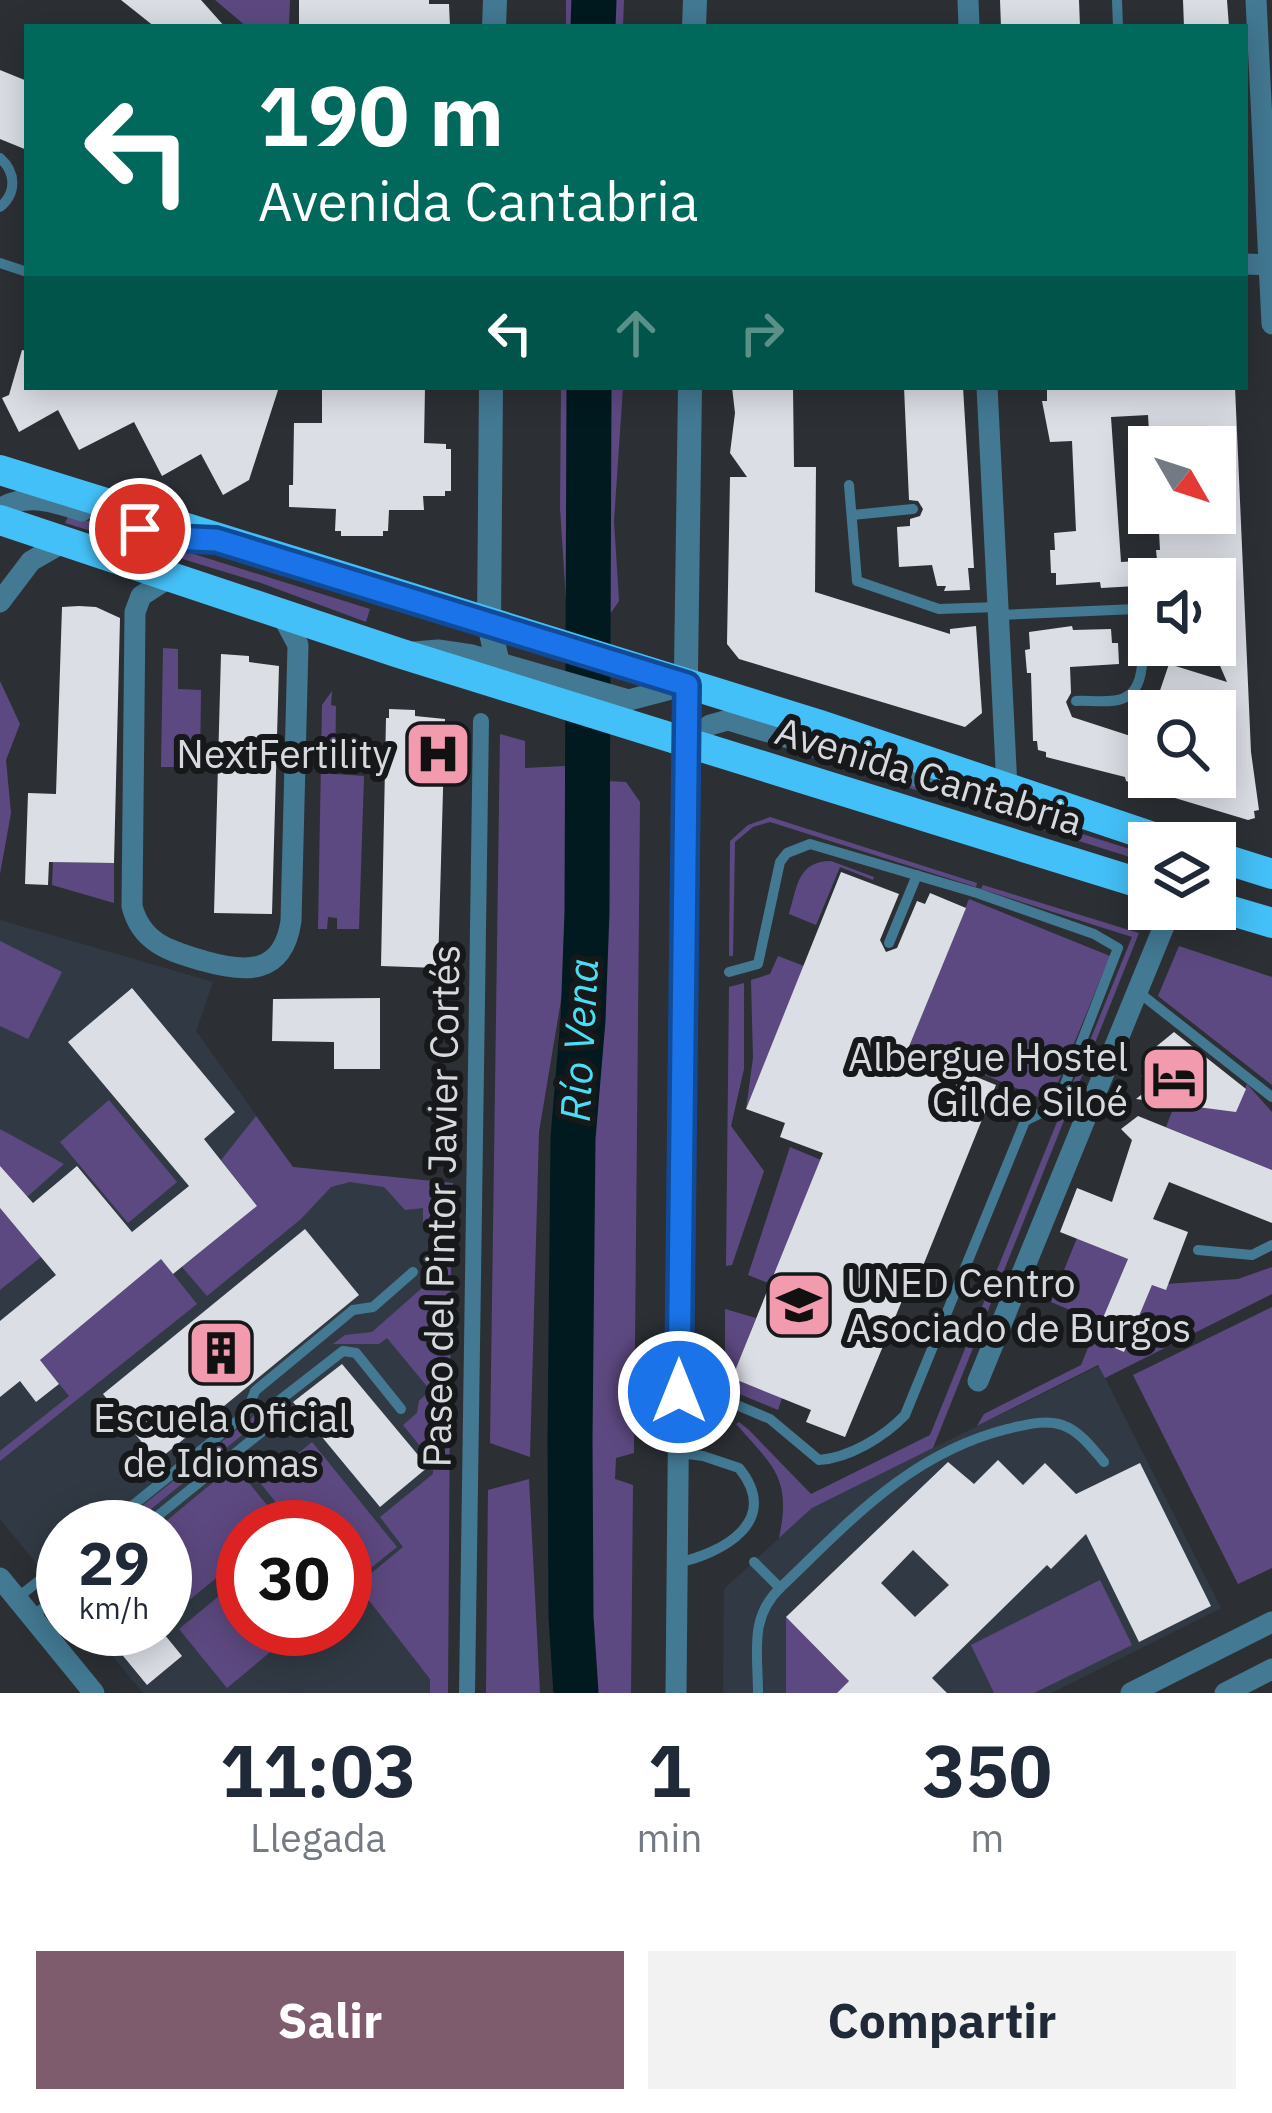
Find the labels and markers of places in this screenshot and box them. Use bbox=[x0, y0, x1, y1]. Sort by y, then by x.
pin bbox=[89, 478, 191, 580]
hospital icon: NextFertility bbox=[403, 719, 473, 789]
place label: NextFertility bbox=[176, 728, 392, 779]
place label: Albergue Hostel Gil de Siloé bbox=[848, 1031, 1128, 1127]
hotel icon: Albergue Hostel Gil de Siloé bbox=[1139, 1044, 1209, 1114]
place label: UNED Centro Asociado de Burgos bbox=[846, 1257, 1191, 1353]
school or university icon: UNED Centro Asociado de Burgos bbox=[764, 1270, 834, 1340]
building icon: Escuela Oficial de Idiomas bbox=[186, 1318, 256, 1388]
place label: Escuela Oficial de Idiomas bbox=[93, 1392, 349, 1488]

